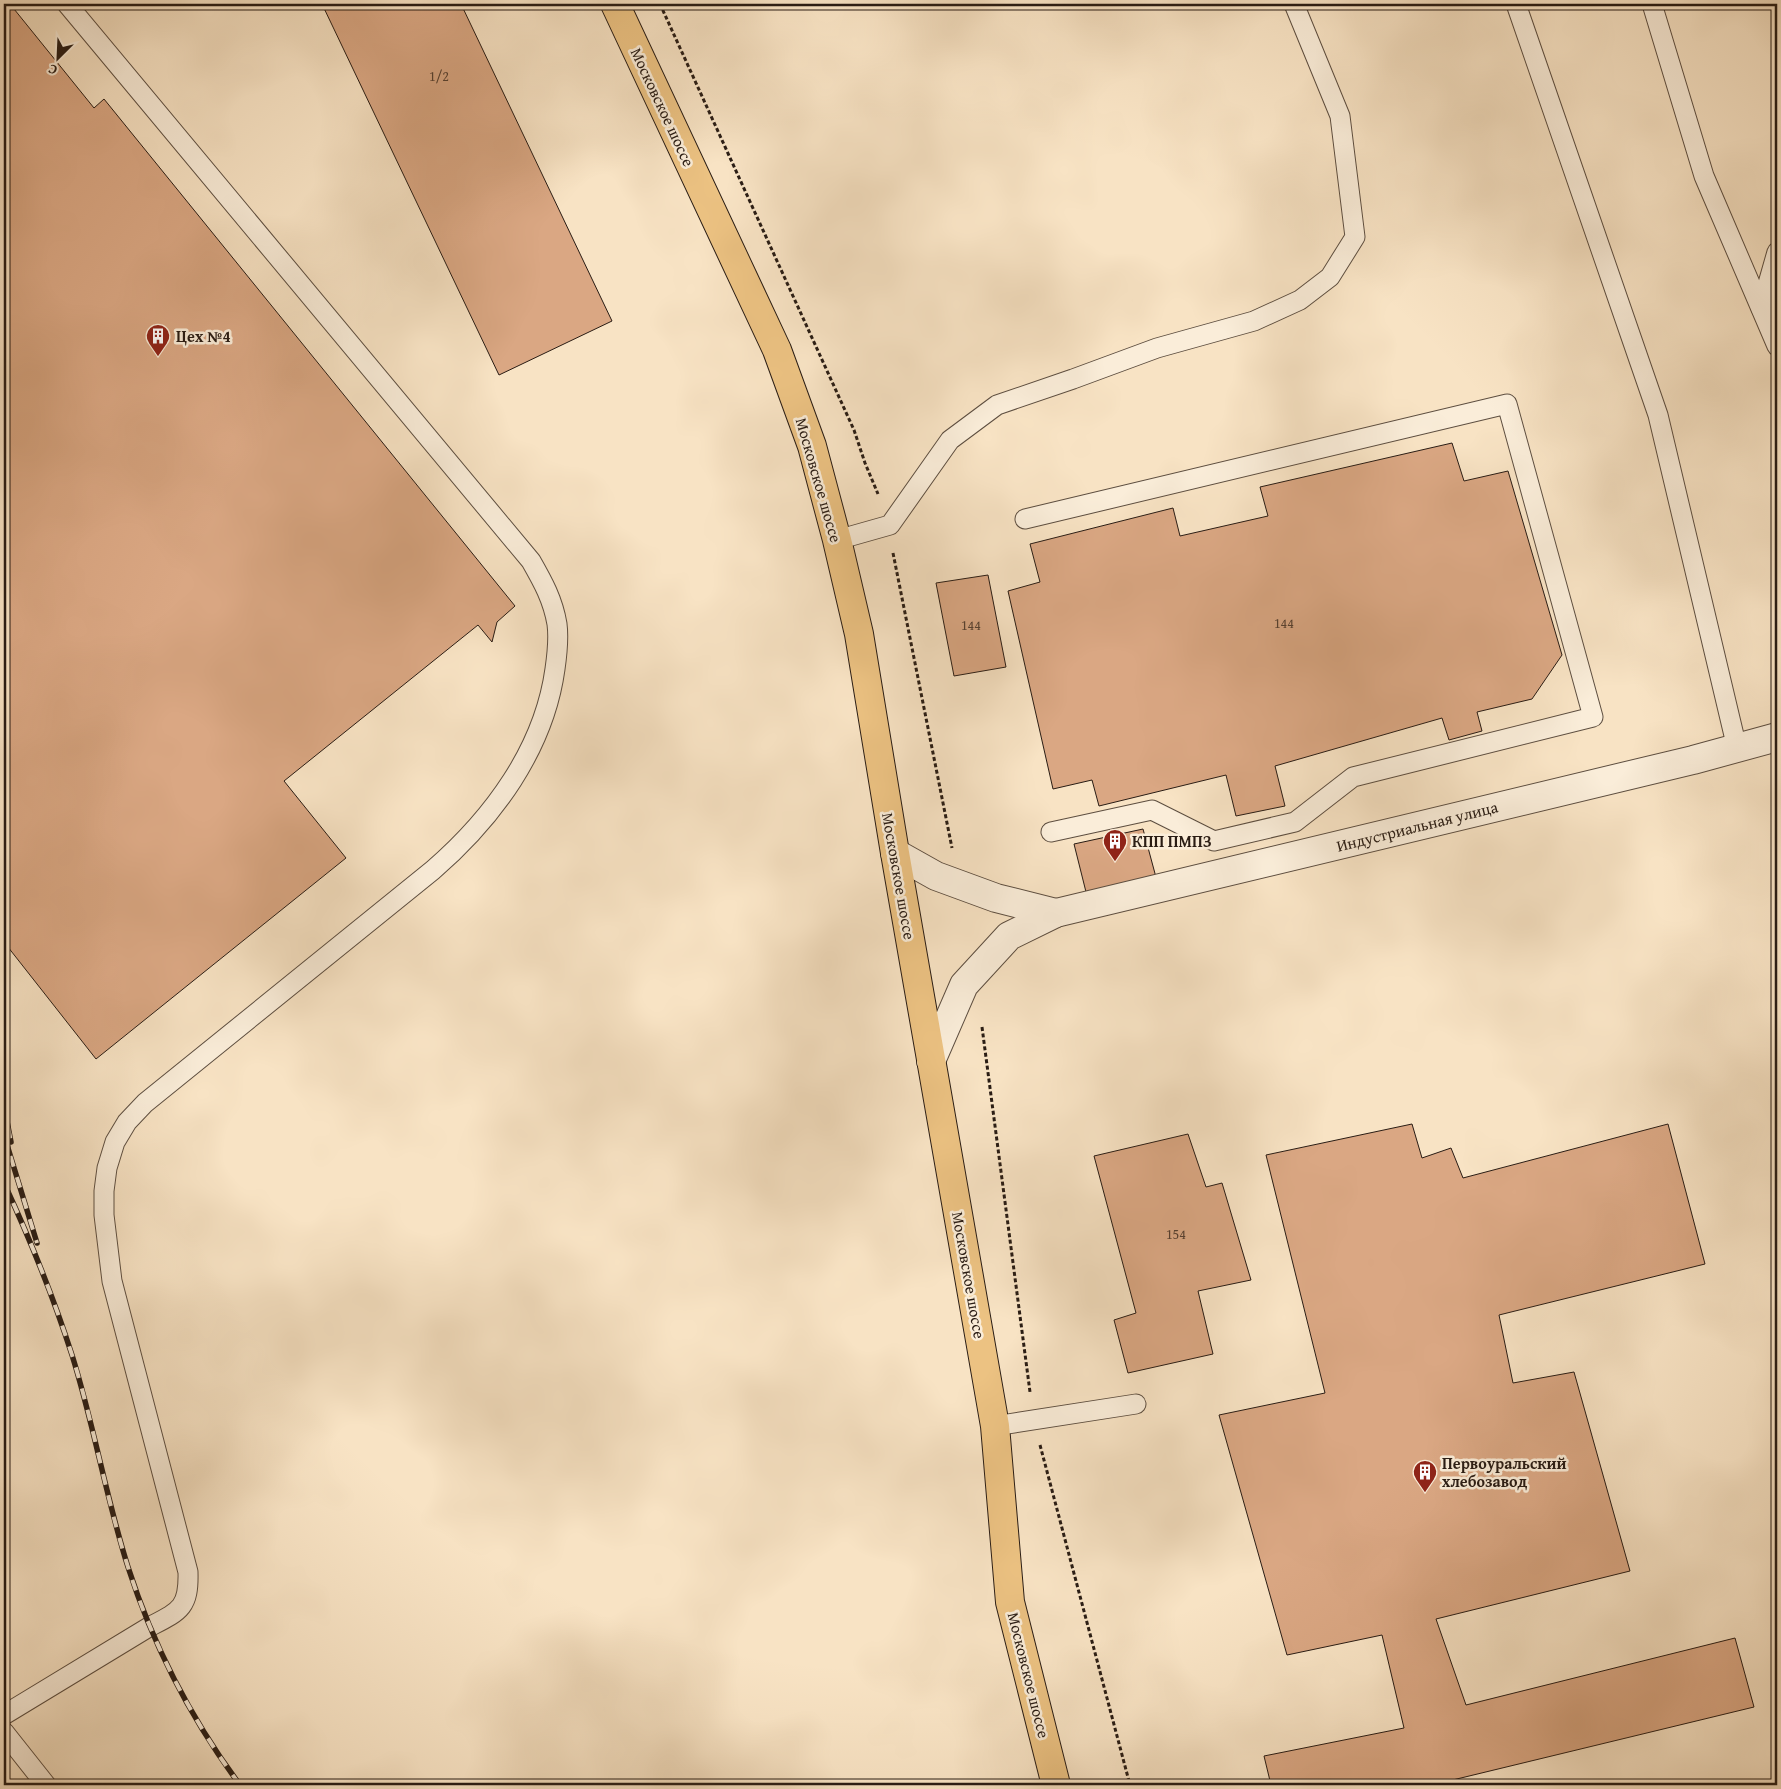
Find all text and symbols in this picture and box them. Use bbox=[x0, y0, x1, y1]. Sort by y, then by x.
north arrow bbox=[32, 32, 82, 82]
street label: Московское шоссе bbox=[625, 44, 701, 170]
text: С bbox=[45, 59, 60, 81]
house number: 1/2 bbox=[429, 66, 449, 86]
building icon: Цех №4 bbox=[145, 323, 171, 357]
place label: Цех №4 bbox=[176, 324, 231, 348]
street label: Московское шоссе bbox=[790, 415, 848, 545]
house number: 144 bbox=[1274, 613, 1294, 633]
house number: 144 bbox=[961, 615, 981, 635]
street label: Индустриальная улица bbox=[1334, 794, 1501, 858]
street label: Московское шоссе bbox=[876, 810, 922, 942]
building icon: КПП ПМПЗ bbox=[1102, 828, 1128, 862]
place label: КПП ПМПЗ bbox=[1132, 829, 1212, 853]
street label: Московское шоссе bbox=[946, 1209, 992, 1341]
house number: 154 bbox=[1166, 1224, 1186, 1244]
place label: Первоуральский хлебозавод bbox=[1442, 1451, 1567, 1493]
building icon: Первоуральский хлебозавод bbox=[1412, 1459, 1438, 1493]
street label: Московское шоссе bbox=[1002, 1610, 1056, 1740]

